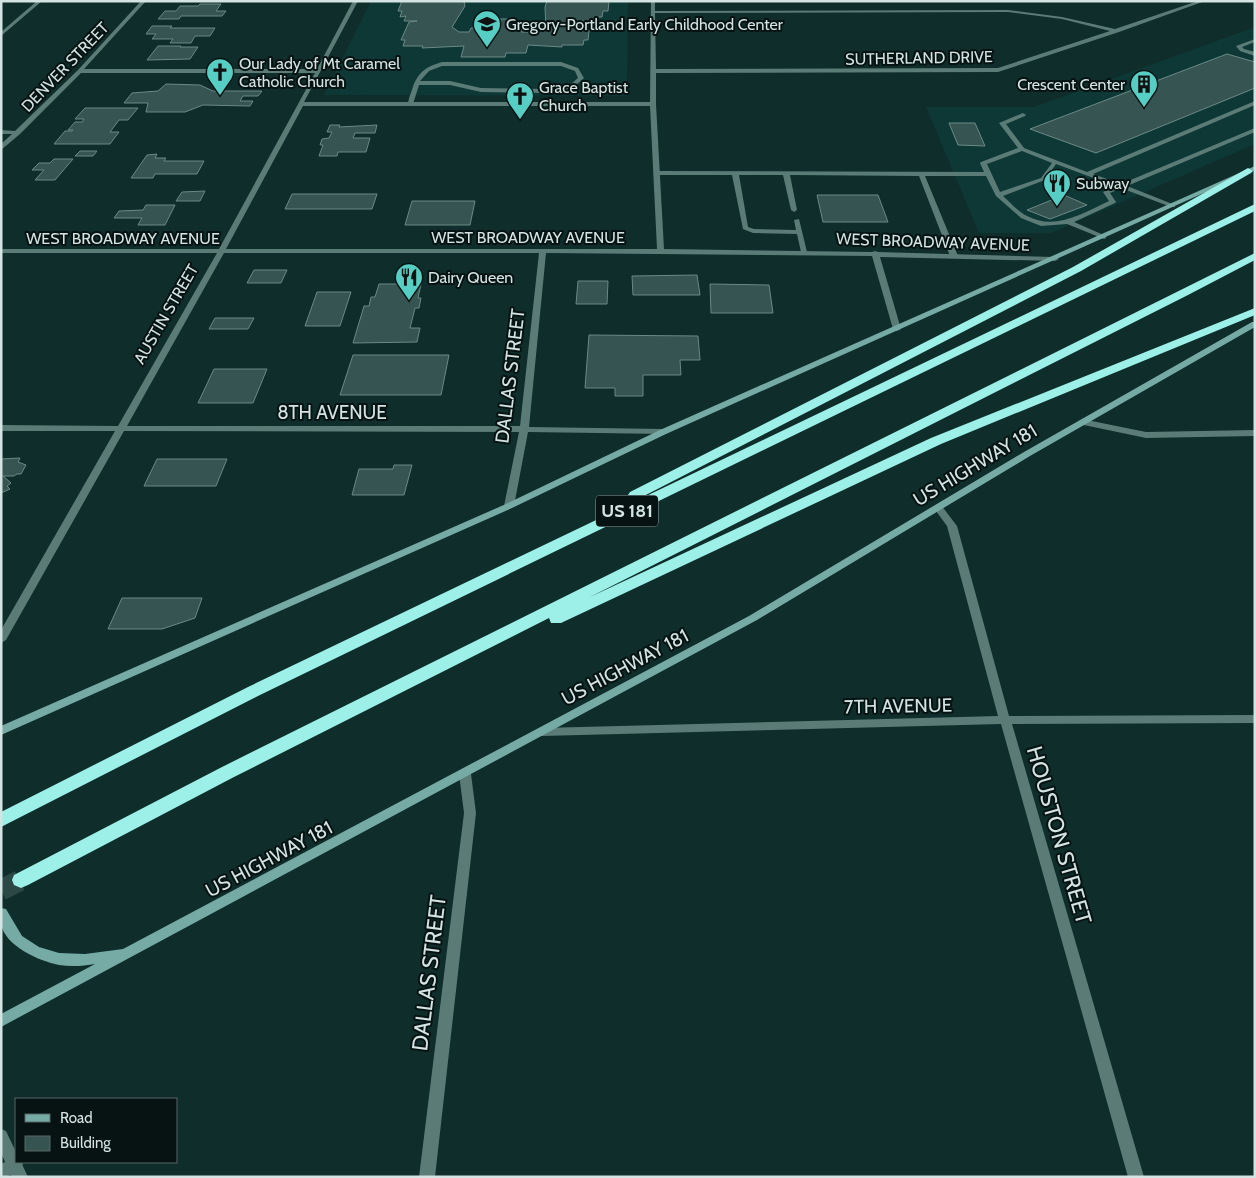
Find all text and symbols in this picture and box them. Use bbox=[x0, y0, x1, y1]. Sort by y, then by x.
school or university icon: Gregory-Portland Early Childhood Center bbox=[472, 9, 502, 48]
place label: Gregory-Portland Early Childhood Center bbox=[506, 15, 784, 34]
street label: DENVER STREET bbox=[17, 18, 113, 116]
street label: SUTHERLAND DRIVE bbox=[845, 47, 993, 69]
place label: Our Lady of Mt Caramel Catholic Church bbox=[239, 54, 400, 91]
church icon: Our Lady of Mt Caramel Catholic Church bbox=[205, 57, 235, 96]
building icon: Crescent Center bbox=[1129, 69, 1159, 108]
place label: Crescent Center bbox=[1017, 75, 1126, 94]
place label: Grace Baptist Church bbox=[539, 78, 629, 115]
church icon: Grace Baptist Church bbox=[505, 81, 535, 120]
restaurant icon: Subway bbox=[1042, 168, 1072, 207]
place label: Subway bbox=[1076, 174, 1129, 193]
street label: WEST BROADWAY AVENUE bbox=[431, 228, 625, 247]
street label: WEST BROADWAY AVENUE bbox=[26, 229, 220, 248]
street label: WEST BROADWAY AVENUE bbox=[836, 229, 1030, 255]
street label: AUSTIN STREET bbox=[130, 260, 202, 367]
restaurant icon: Dairy Queen bbox=[394, 262, 424, 301]
place label: Dairy Queen bbox=[428, 268, 513, 287]
street label: DALLAS STREET bbox=[490, 307, 530, 445]
street label: 8TH AVENUE bbox=[277, 401, 387, 424]
street label: US HIGHWAY 181 bbox=[909, 419, 1041, 511]
road number: US 181 bbox=[596, 496, 658, 526]
street label: US HIGHWAY 181 bbox=[558, 624, 692, 710]
street label: 7TH AVENUE bbox=[844, 694, 952, 718]
street label: HOUSTON STREET bbox=[1021, 743, 1097, 927]
street label: US HIGHWAY 181 bbox=[202, 816, 336, 902]
street label: DALLAS STREET bbox=[406, 893, 452, 1052]
legend bbox=[15, 1098, 178, 1163]
text: Road bbox=[60, 1109, 93, 1127]
text: Building bbox=[60, 1134, 111, 1152]

